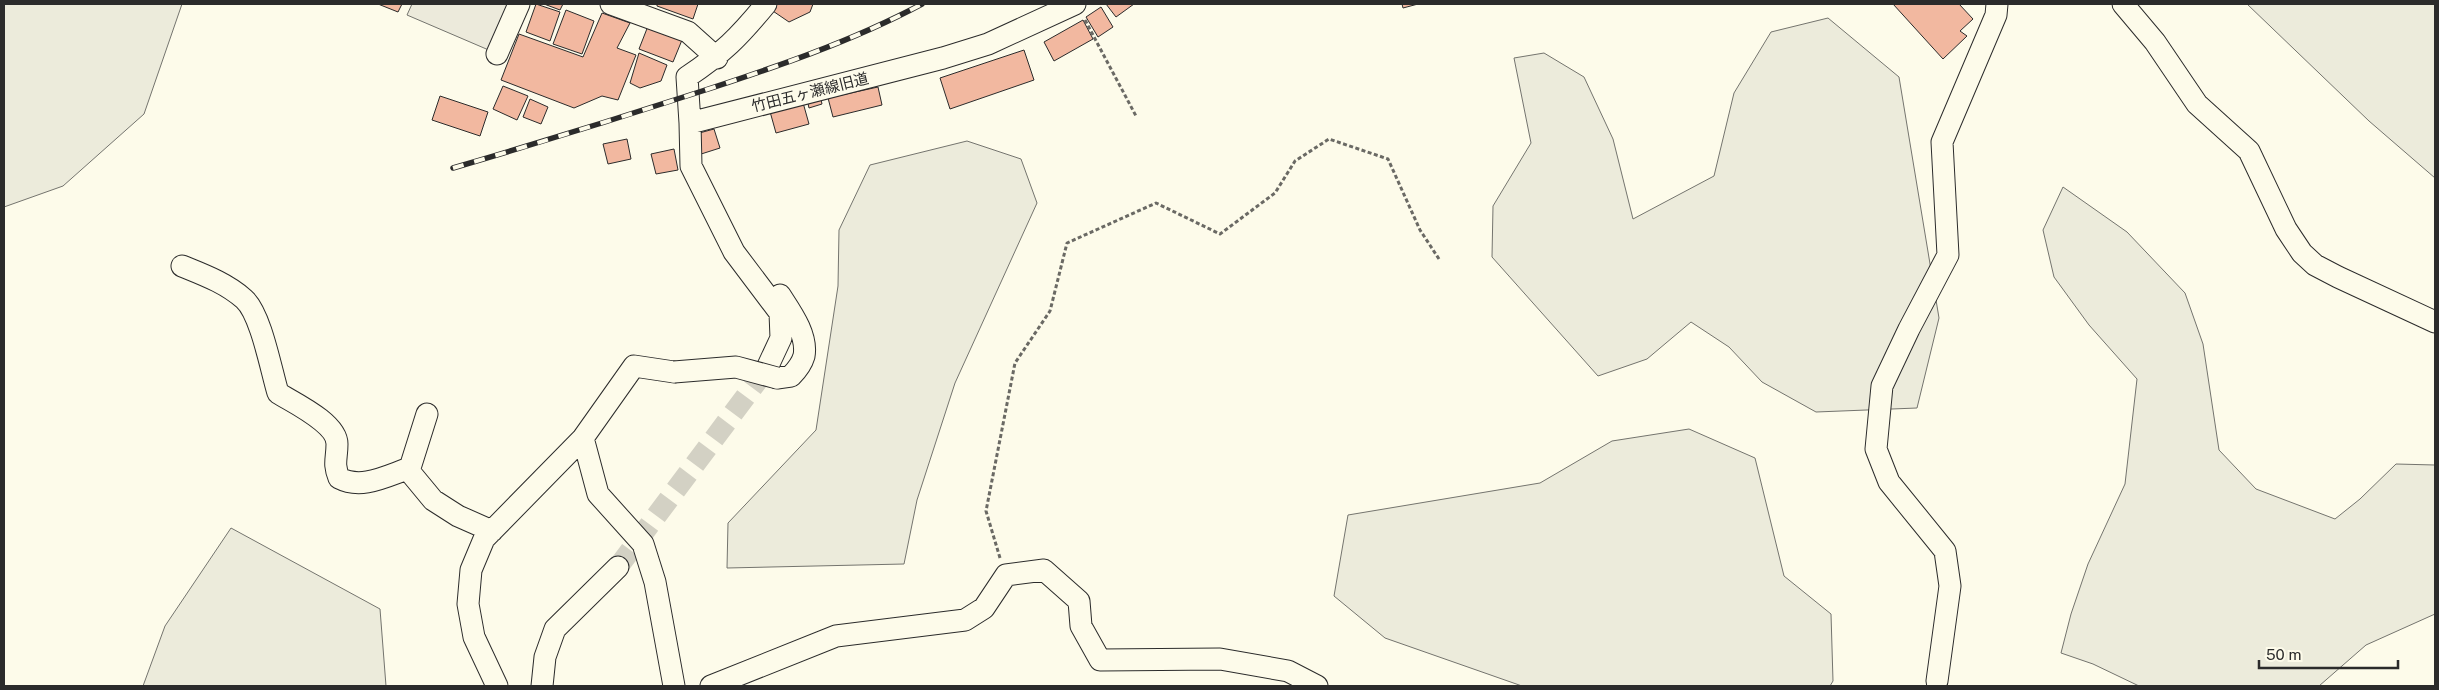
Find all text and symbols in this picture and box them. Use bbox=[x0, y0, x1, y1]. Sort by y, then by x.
street label: 竹田五ヶ瀬線旧道 bbox=[750, 69, 870, 115]
scale bar bbox=[2259, 638, 2398, 670]
text: 50 m bbox=[2266, 646, 2301, 663]

